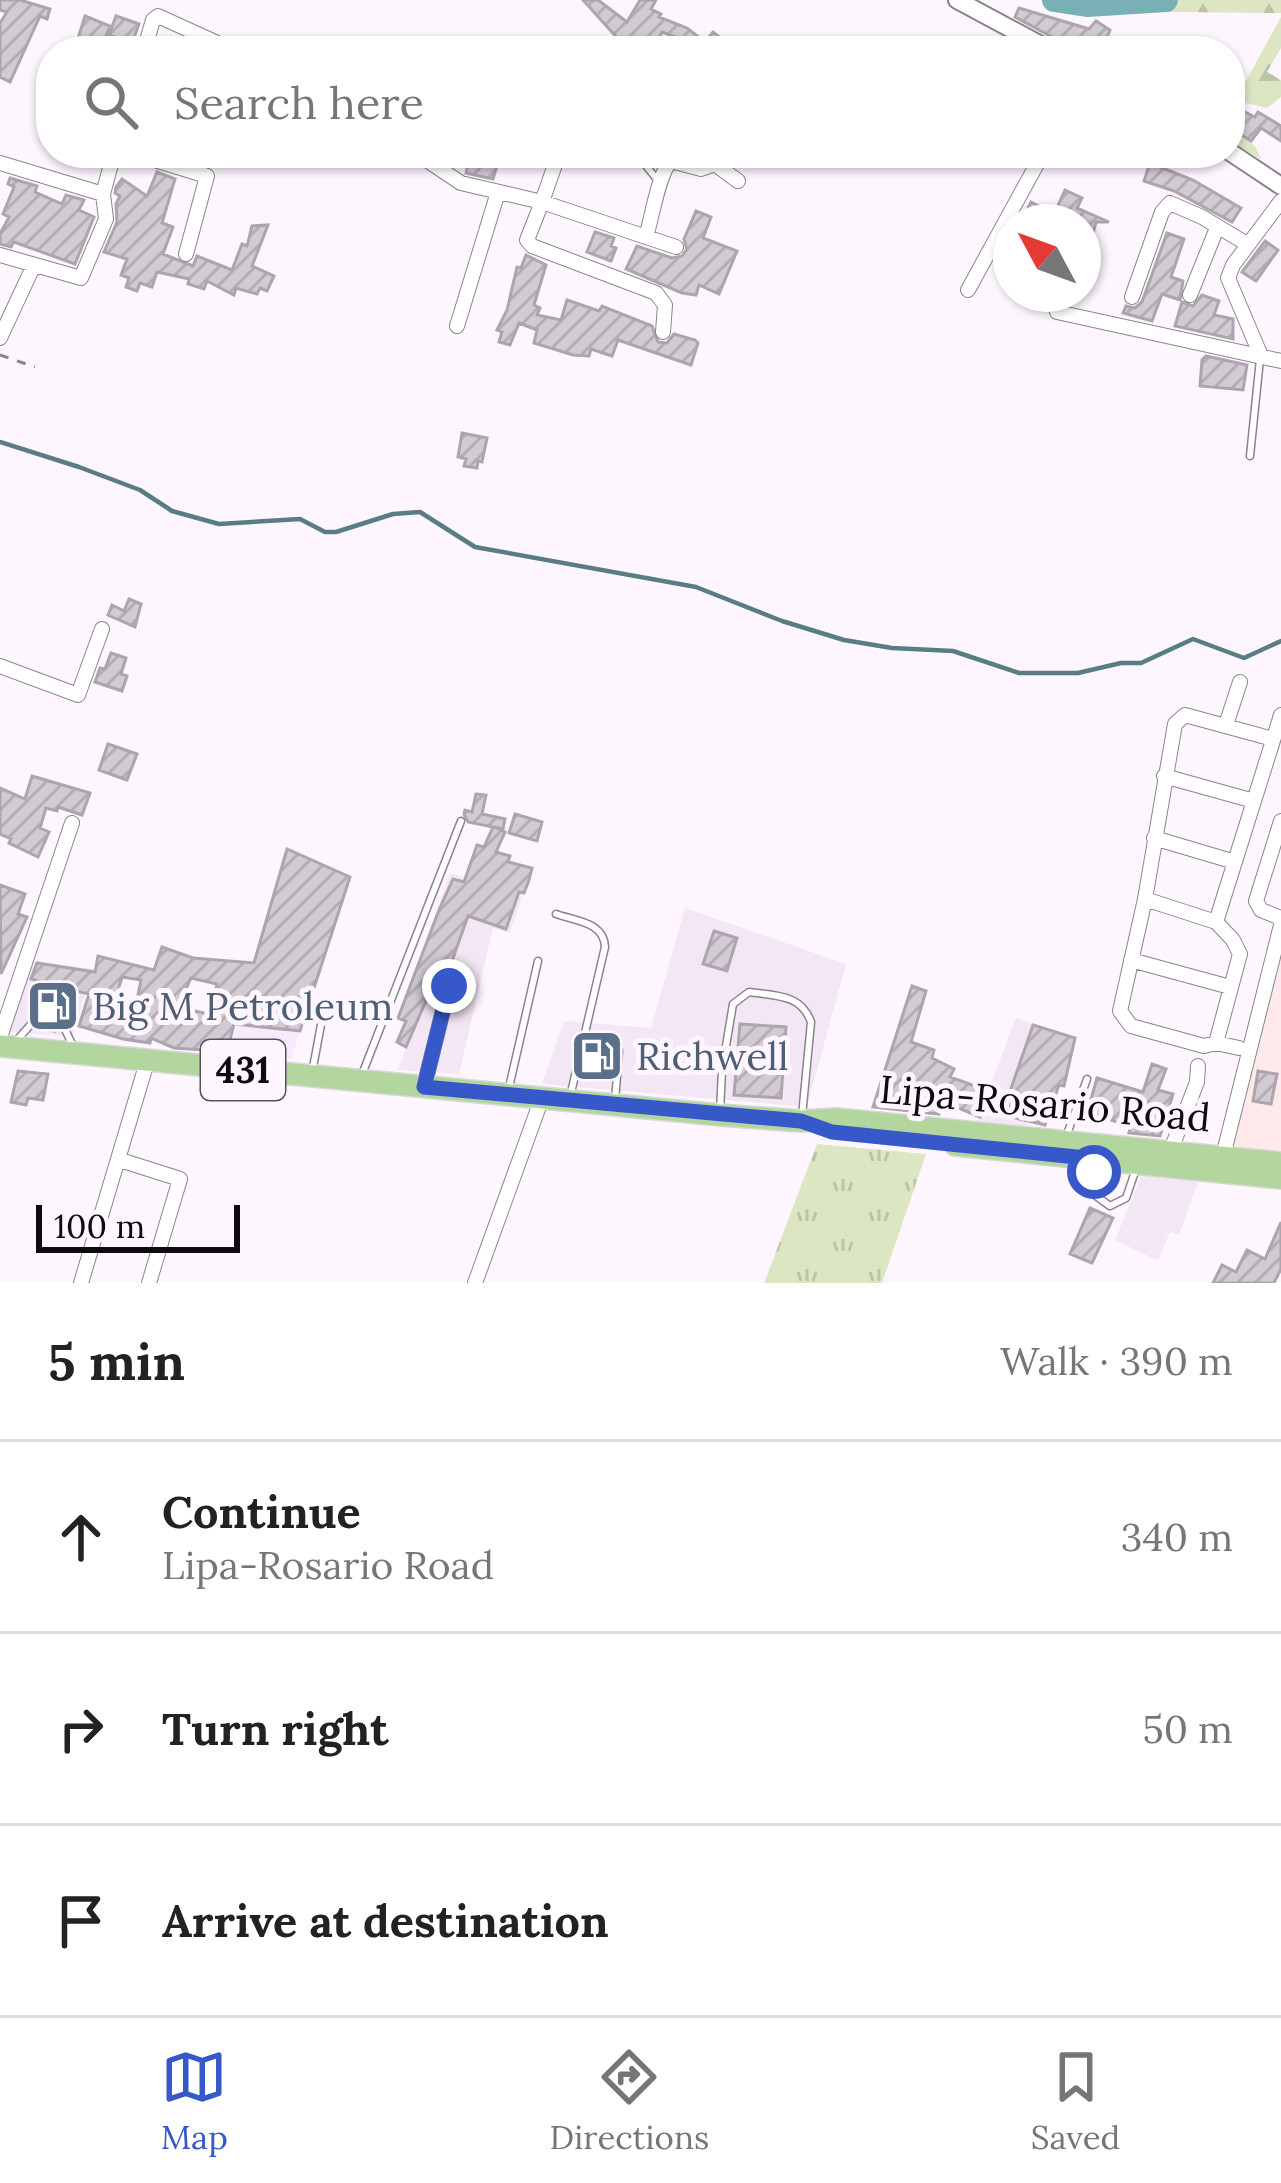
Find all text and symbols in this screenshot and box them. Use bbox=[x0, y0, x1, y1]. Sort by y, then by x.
search box bbox=[36, 36, 1245, 168]
icon: search bbox=[78, 69, 144, 135]
text: Search here bbox=[174, 74, 424, 131]
north arrow bbox=[993, 204, 1101, 312]
route end bbox=[422, 959, 476, 1013]
fuel station icon: Big M Petroleum bbox=[25, 978, 81, 1034]
place label: Big M Petroleum bbox=[92, 981, 393, 1031]
fuel station icon: Richwell bbox=[569, 1028, 625, 1084]
place label: Richwell bbox=[636, 1031, 789, 1081]
road number: 431 bbox=[201, 1040, 285, 1100]
street label: Lipa-Rosario Road bbox=[877, 1064, 1213, 1142]
route start bbox=[1067, 1145, 1121, 1199]
scale bar bbox=[36, 1199, 240, 1252]
text: 100 m bbox=[54, 1205, 145, 1247]
text: 5 min bbox=[48, 1329, 185, 1394]
text: Walk · 390 m bbox=[1000, 1336, 1233, 1386]
text: Continue bbox=[162, 1483, 361, 1540]
icon: ahead bbox=[48, 1504, 114, 1570]
text: 340 m bbox=[1121, 1512, 1233, 1562]
text: Lipa-Rosario Road bbox=[162, 1540, 494, 1590]
icon: right bbox=[48, 1696, 114, 1762]
text: Turn right bbox=[162, 1700, 389, 1757]
text: 50 m bbox=[1142, 1704, 1233, 1754]
icon: arrive bbox=[48, 1888, 114, 1954]
text: Arrive at destination bbox=[162, 1892, 609, 1949]
tab: Map bbox=[161, 2044, 228, 2158]
tab: Directions bbox=[550, 2044, 709, 2158]
tab: Saved bbox=[1031, 2044, 1120, 2158]

